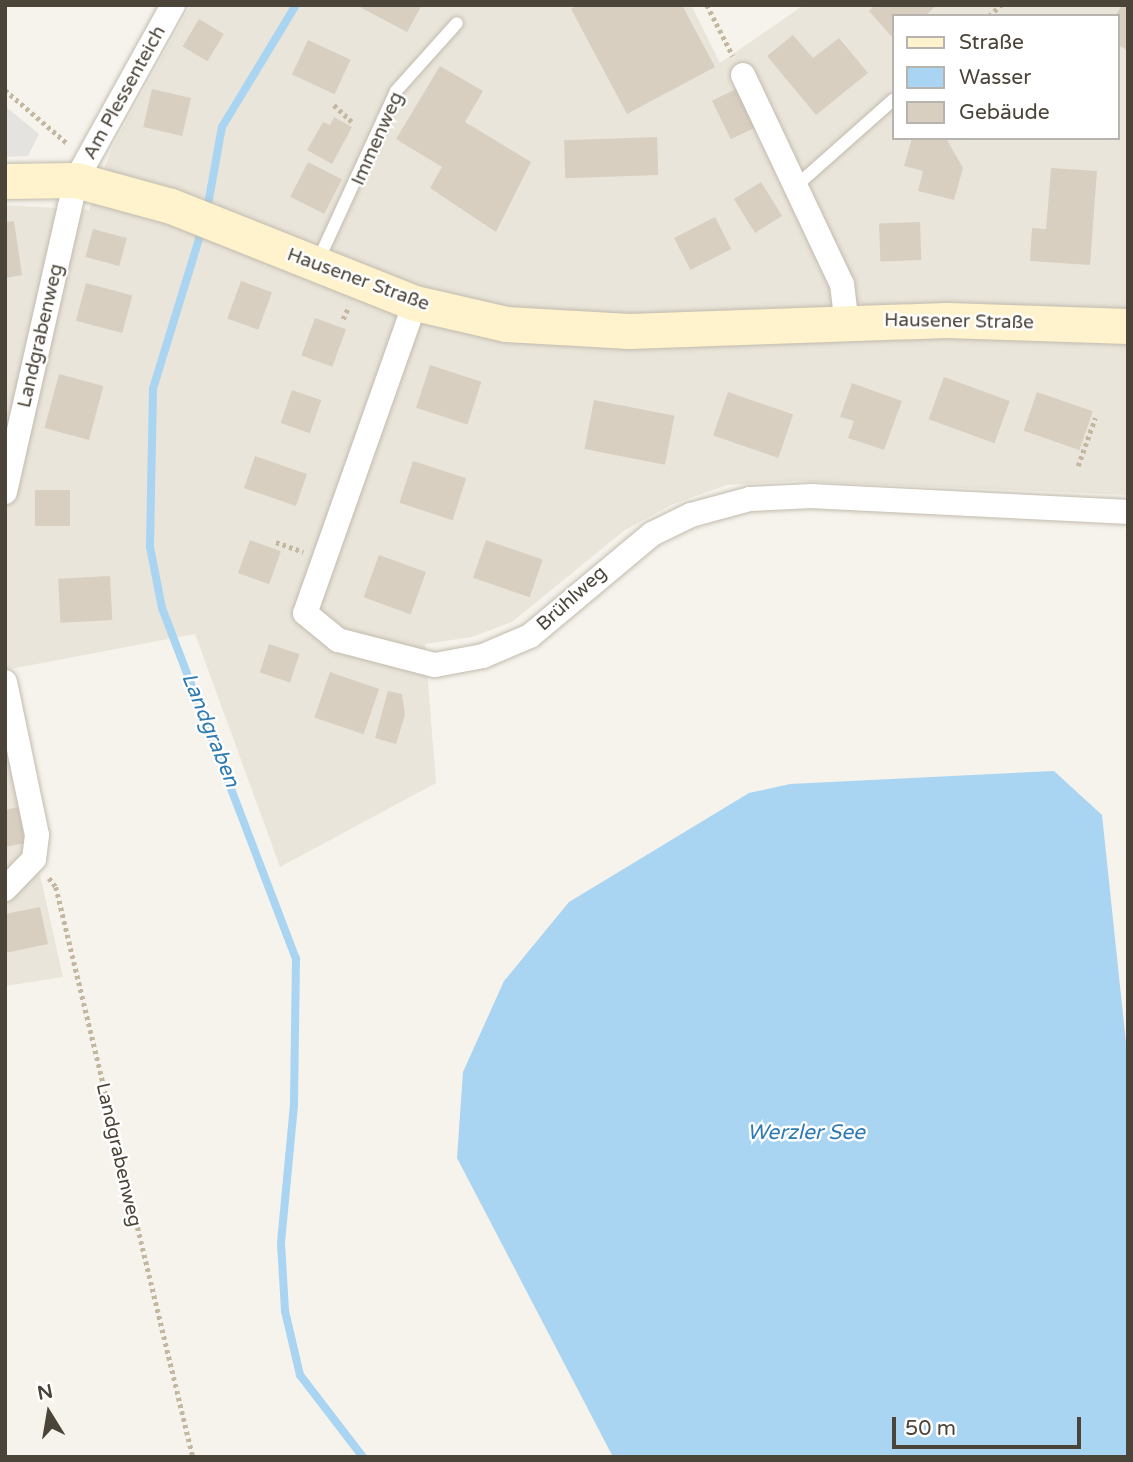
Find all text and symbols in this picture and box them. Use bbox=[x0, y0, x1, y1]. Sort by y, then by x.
legend bbox=[892, 14, 1119, 140]
street label: Am Plessenteich bbox=[79, 22, 171, 164]
text: Straße bbox=[959, 30, 1024, 55]
text: Wasser bbox=[959, 65, 1031, 90]
street label: Immenweg bbox=[347, 89, 409, 189]
text: Gebäude bbox=[959, 100, 1050, 125]
street label: Hausener Straße bbox=[284, 244, 432, 316]
street label: Landgrabenweg bbox=[13, 262, 69, 410]
street label: Hausener Straße bbox=[884, 309, 1034, 335]
street label: Brühlweg bbox=[532, 562, 612, 636]
water label: Landgraben bbox=[176, 669, 244, 791]
street label: Landgrabenweg bbox=[90, 1081, 146, 1229]
water label: Werzler See bbox=[747, 1120, 865, 1146]
north arrow bbox=[14, 1378, 84, 1448]
text: N bbox=[35, 1380, 55, 1405]
scale bar bbox=[895, 1402, 1084, 1446]
text: 50 m bbox=[905, 1416, 956, 1441]

